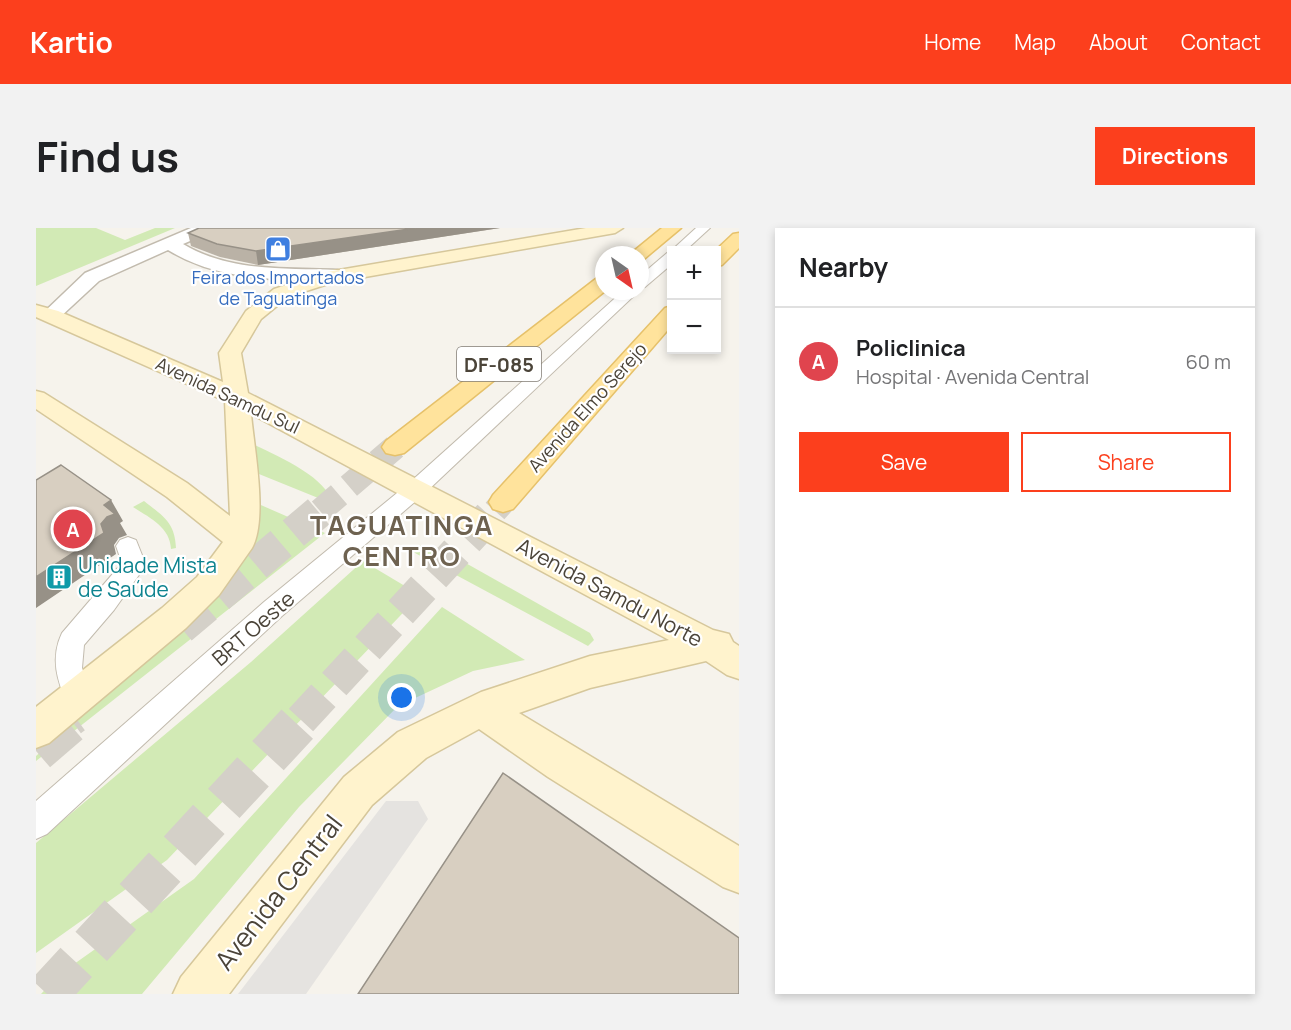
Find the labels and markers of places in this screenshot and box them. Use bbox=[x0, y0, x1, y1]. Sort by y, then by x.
shop icon: Feira dos Importados de Taguatinga bbox=[263, 234, 293, 264]
place label: Feira dos Importados de Taguatinga bbox=[192, 265, 364, 310]
pin: A bbox=[54, 506, 93, 552]
place label: Unidade Mista de Saúde bbox=[78, 551, 217, 603]
building icon: Unidade Mista de Saúde bbox=[44, 562, 74, 592]

